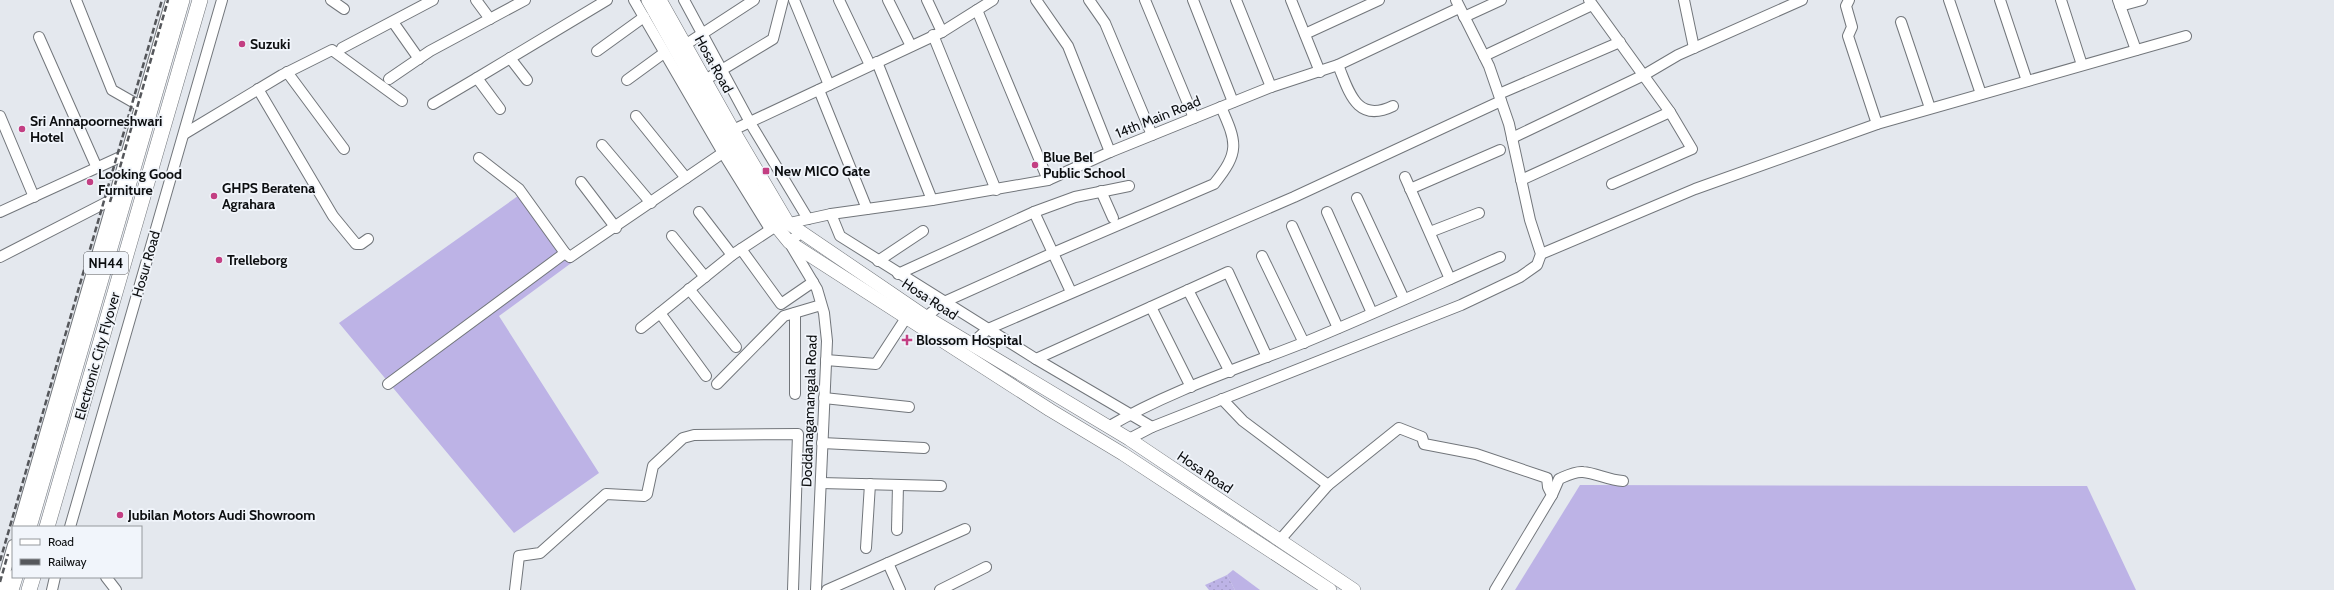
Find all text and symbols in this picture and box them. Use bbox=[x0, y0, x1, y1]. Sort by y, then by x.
street label: Hosa Road bbox=[691, 32, 737, 96]
place label: Suzuki bbox=[250, 35, 290, 53]
marker: Suzuki bbox=[237, 39, 247, 49]
street label: 14th Main Road bbox=[1113, 92, 1203, 142]
place label: Sri Annapoorneshwari Hotel bbox=[30, 112, 162, 146]
marker: Sri Annapoorneshwari Hotel bbox=[17, 124, 27, 134]
place label: Blue Bel Public School bbox=[1043, 148, 1126, 182]
marker: Blue Bel Public School bbox=[1030, 160, 1040, 170]
place label: New MICO Gate bbox=[774, 162, 870, 180]
place label: Looking Good Furniture bbox=[98, 165, 182, 199]
marker: New MICO Gate bbox=[761, 166, 771, 176]
marker: Looking Good Furniture bbox=[85, 177, 95, 187]
place label: GHPS Beratena Agrahara bbox=[222, 179, 315, 213]
marker: GHPS Beratena Agrahara bbox=[209, 191, 219, 201]
street label: Hosur Road bbox=[128, 229, 164, 299]
place label: Trelleborg bbox=[227, 251, 287, 269]
road number: NH44 bbox=[84, 252, 128, 274]
marker: Trelleborg bbox=[214, 255, 224, 265]
street label: Hosa Road bbox=[899, 274, 961, 324]
street label: Electronic City Flyover bbox=[70, 290, 124, 422]
place label: Blossom Hospital bbox=[916, 331, 1022, 349]
marker: Blossom Hospital bbox=[901, 334, 913, 346]
street label: Doddanagamangala Road bbox=[797, 335, 821, 487]
street label: Hosa Road bbox=[1174, 447, 1236, 497]
place label: Jubilan Motors Audi Showroom bbox=[127, 506, 315, 524]
marker: Jubilan Motors Audi Showroom bbox=[115, 510, 125, 520]
legend bbox=[12, 526, 142, 578]
text: Road bbox=[48, 534, 74, 549]
text: Railway bbox=[48, 554, 86, 569]

